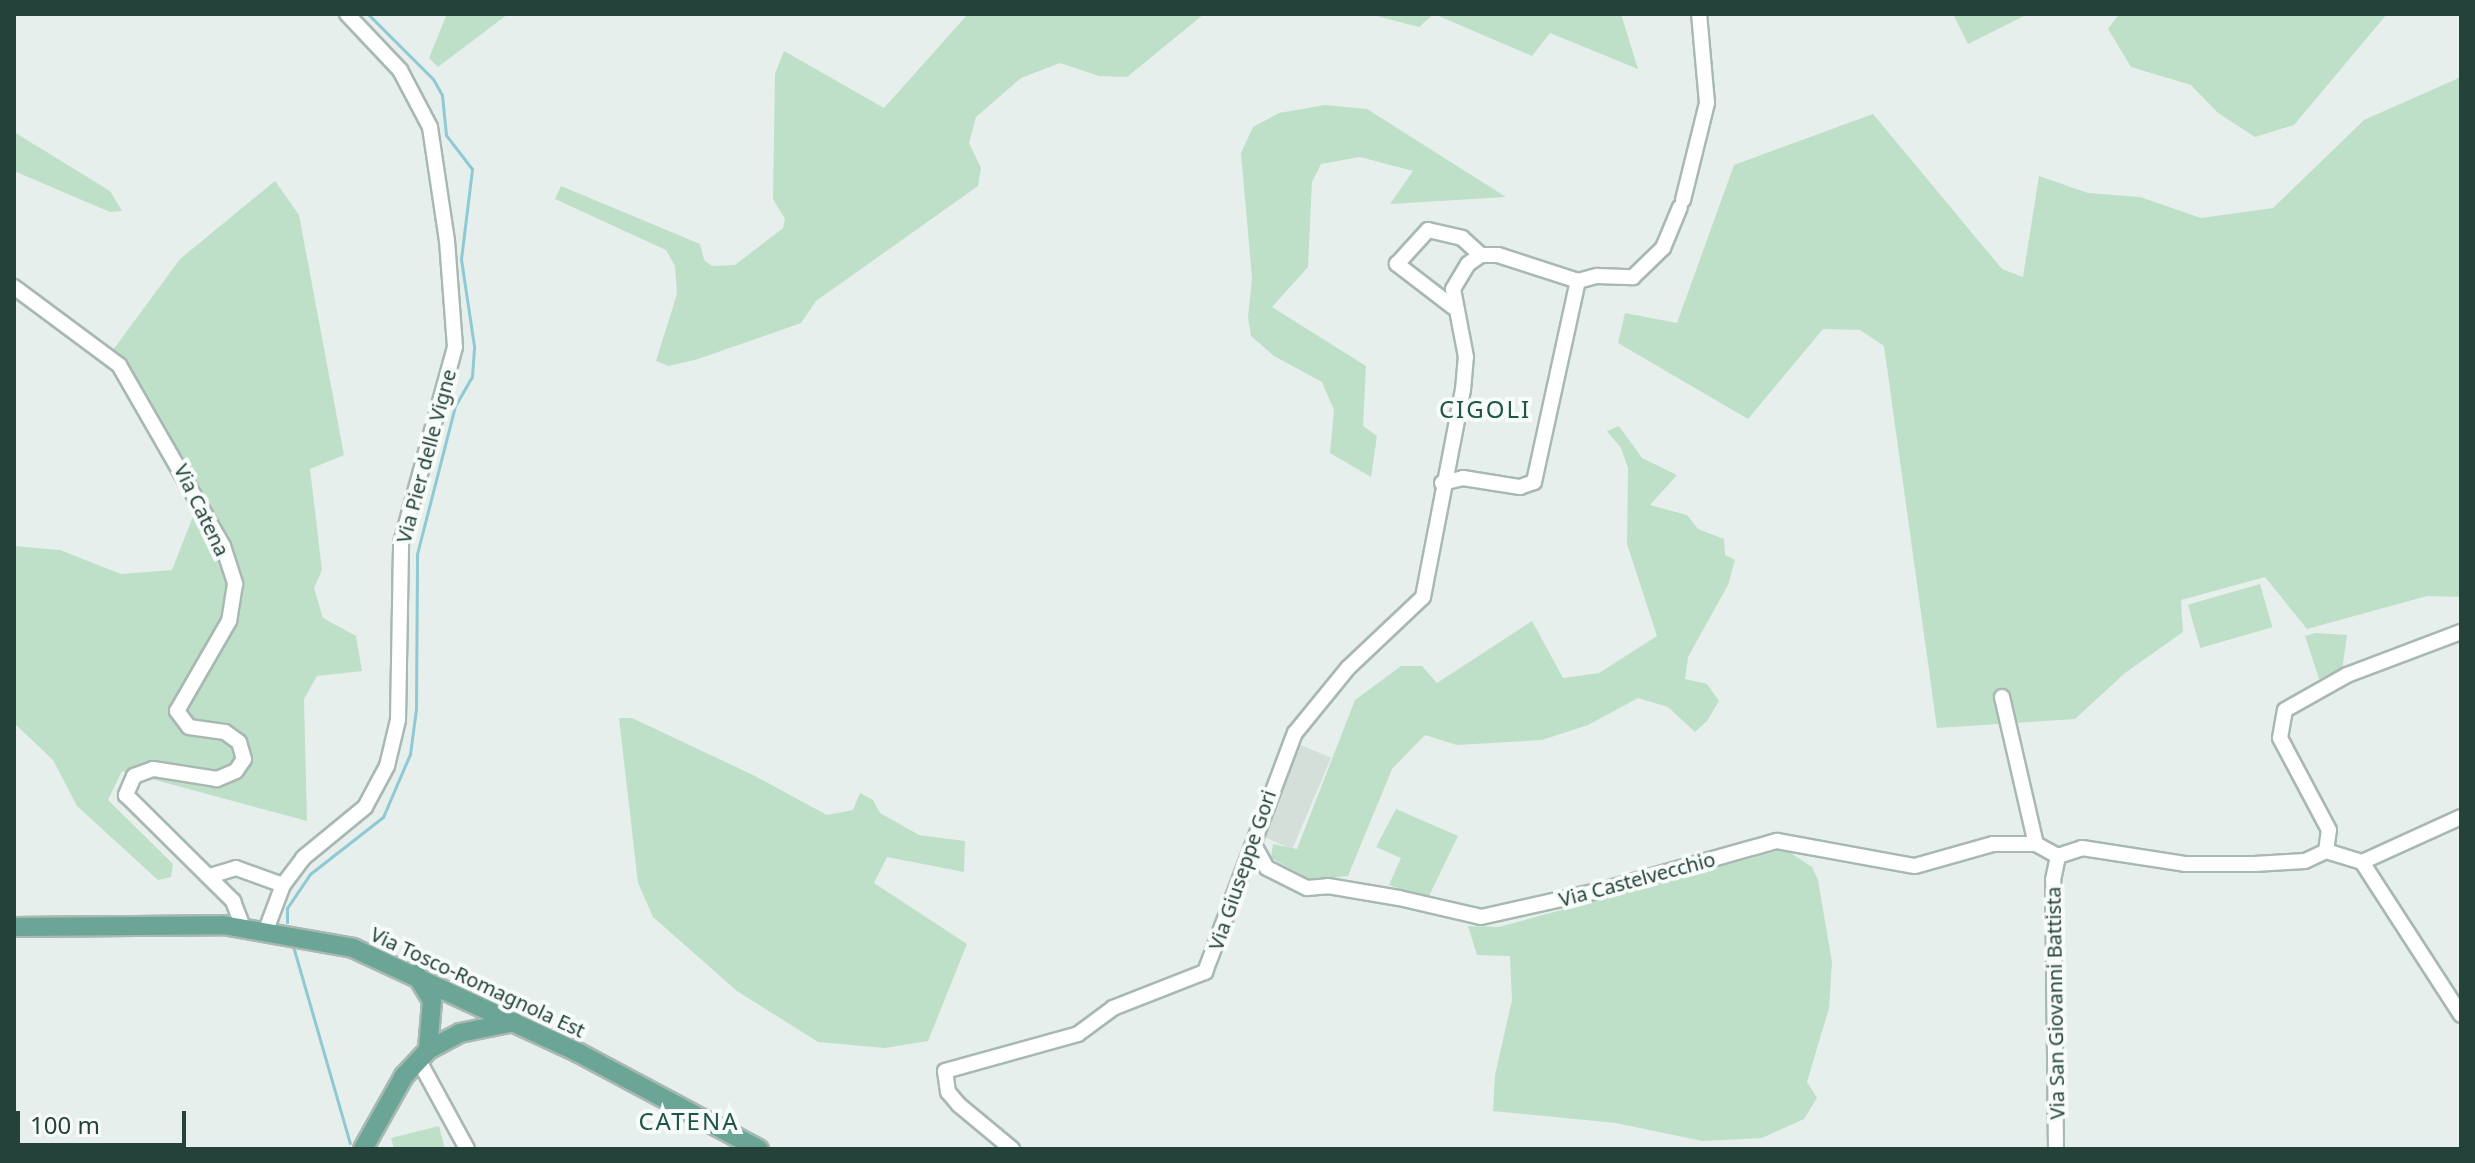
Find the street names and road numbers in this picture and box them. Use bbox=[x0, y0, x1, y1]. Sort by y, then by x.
street label: Via Pier delle Vigne bbox=[391, 366, 461, 546]
street label: Via Catena bbox=[169, 460, 235, 560]
street label: Via Giuseppe Gori bbox=[1203, 787, 1281, 953]
street label: Via Castelvecchio bbox=[1556, 847, 1718, 911]
street label: Via San Giovanni Battista bbox=[2041, 886, 2069, 1120]
street label: Via Tosco-Romagnola Est bbox=[367, 922, 589, 1042]

